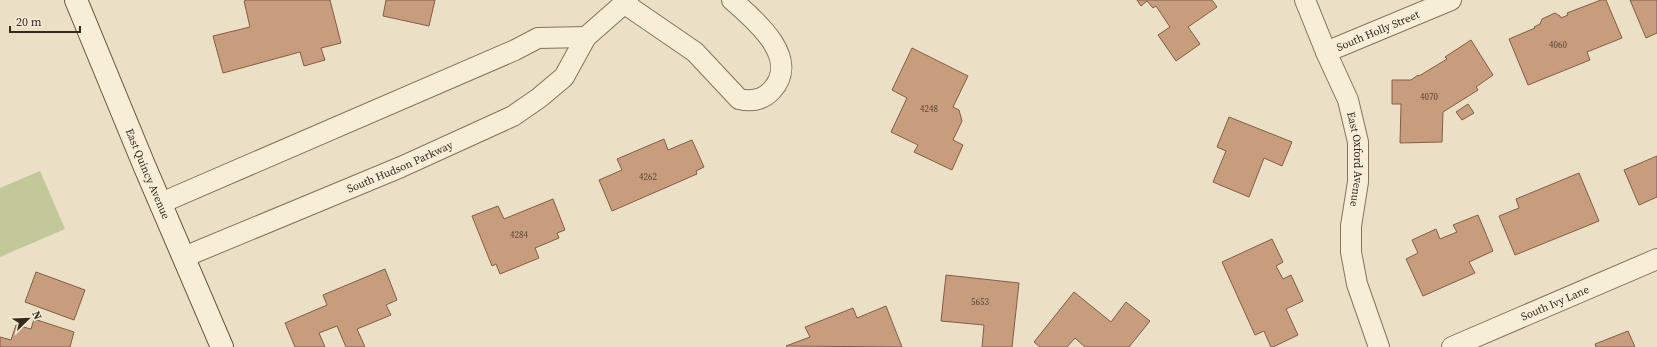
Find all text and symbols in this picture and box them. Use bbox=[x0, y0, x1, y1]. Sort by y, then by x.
street label: South Holly Street bbox=[1334, 7, 1422, 55]
scale bar bbox=[10, 8, 80, 34]
text: 20 m bbox=[16, 14, 42, 30]
house number: 4060 bbox=[1549, 39, 1567, 51]
house number: 4070 bbox=[1420, 91, 1438, 103]
house number: 4248 bbox=[920, 103, 938, 115]
street label: East Oxford Avenue bbox=[1343, 110, 1365, 208]
street label: East Quincy Avenue bbox=[122, 126, 173, 222]
street label: South Hudson Parkway bbox=[345, 137, 456, 197]
house number: 4262 bbox=[639, 171, 657, 183]
house number: 4284 bbox=[510, 229, 528, 241]
street label: South Ivy Lane bbox=[1519, 282, 1592, 325]
house number: 5653 bbox=[971, 296, 989, 308]
north arrow bbox=[8, 299, 48, 339]
text: N bbox=[28, 309, 45, 322]

